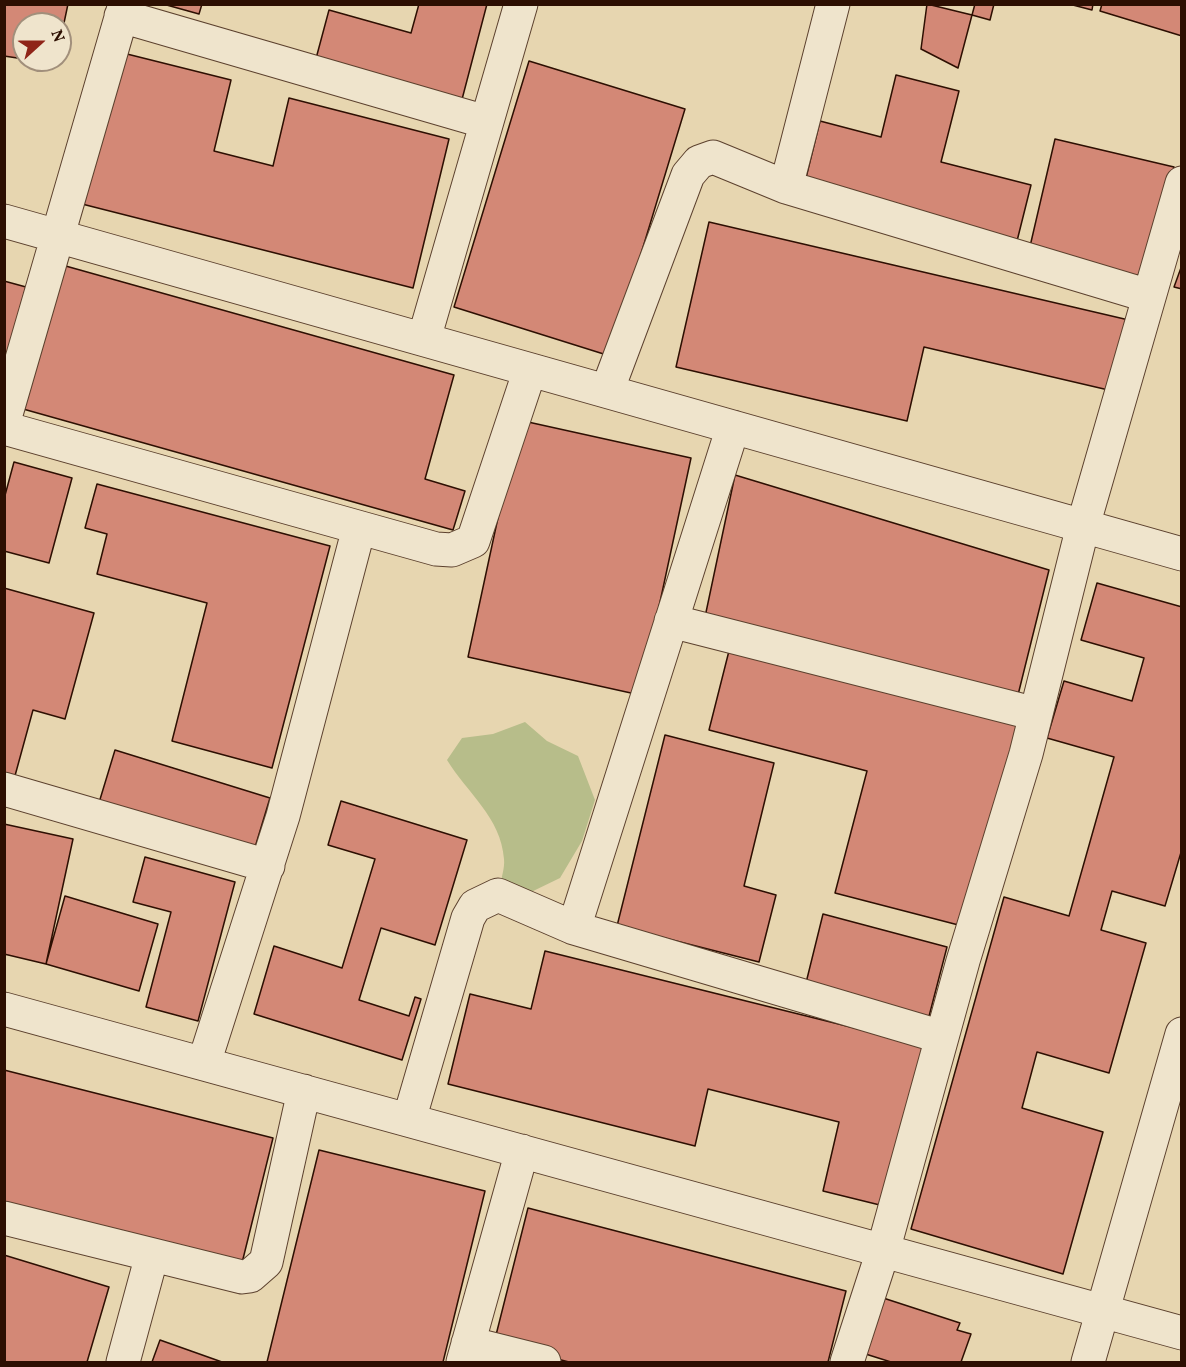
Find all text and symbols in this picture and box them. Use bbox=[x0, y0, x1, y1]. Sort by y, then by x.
north arrow bbox=[12, 12, 72, 72]
text: N bbox=[45, 27, 69, 46]

